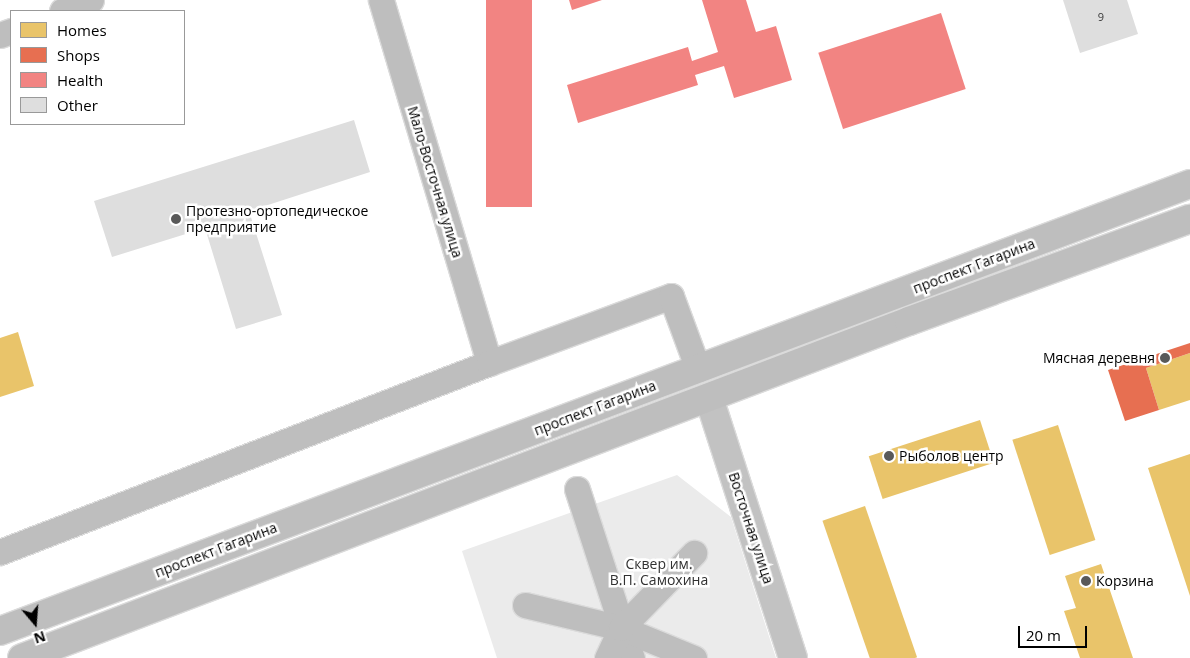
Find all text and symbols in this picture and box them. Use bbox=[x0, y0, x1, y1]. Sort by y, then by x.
legend bbox=[10, 10, 185, 125]
house number: 9 bbox=[1098, 10, 1104, 24]
text: Homes bbox=[57, 20, 107, 40]
text: Shops bbox=[57, 45, 100, 65]
text: Health bbox=[57, 70, 103, 90]
text: Other bbox=[57, 95, 98, 115]
street label: Мало-Восточная улица bbox=[404, 104, 466, 260]
place label: Протезно-ортопедическое предприятие bbox=[186, 203, 368, 236]
marker: Протезно-ортопедическое предприятие bbox=[170, 213, 182, 225]
street label: проспект Гагарина bbox=[911, 235, 1037, 297]
place label: Мясная деревня bbox=[1043, 350, 1155, 366]
marker: Мясная деревня bbox=[1159, 352, 1171, 364]
street label: проспект Гагарина bbox=[532, 377, 658, 439]
place label: Рыболов центр bbox=[899, 448, 1004, 464]
marker: Рыболов центр bbox=[883, 450, 895, 462]
street label: Восточная улица bbox=[725, 470, 777, 586]
street label: проспект Гагарина bbox=[153, 519, 279, 581]
park label: Сквер им. В.П. Самохина bbox=[610, 556, 708, 588]
place label: Корзина bbox=[1096, 573, 1154, 589]
marker: Корзина bbox=[1080, 575, 1092, 587]
north arrow bbox=[10, 598, 60, 648]
scale bar bbox=[1020, 616, 1089, 648]
text: 20 m bbox=[1026, 625, 1061, 645]
text: N bbox=[31, 627, 48, 649]

